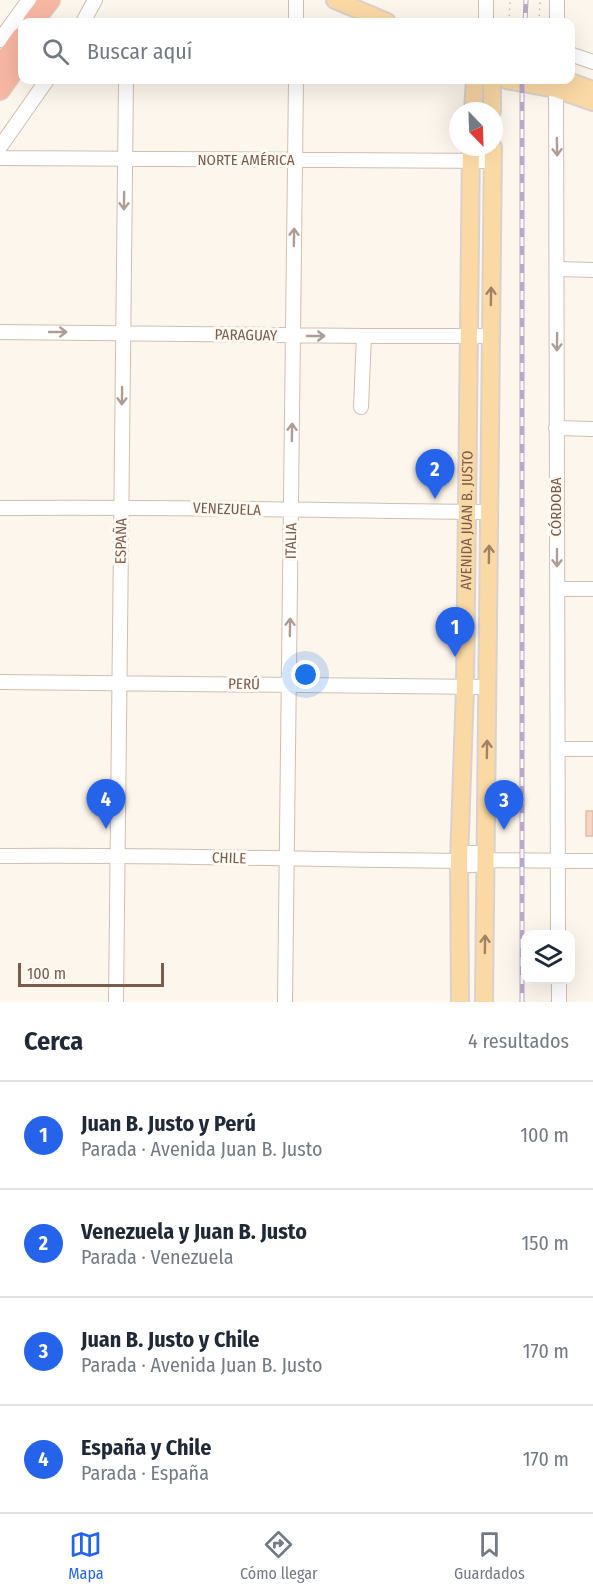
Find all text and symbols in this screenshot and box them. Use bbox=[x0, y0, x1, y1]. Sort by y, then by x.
search box bbox=[18, 18, 575, 84]
icon: search bbox=[39, 35, 72, 68]
text: Buscar aquí bbox=[87, 38, 192, 65]
north arrow bbox=[449, 102, 503, 156]
one-way arrow bbox=[551, 137, 563, 157]
street label: NORTE AMÉRICA bbox=[197, 151, 295, 169]
one-way arrow bbox=[119, 190, 130, 210]
one-way arrow bbox=[288, 227, 300, 247]
one-way arrow bbox=[486, 286, 497, 306]
street label: PARAGUAY bbox=[215, 325, 278, 345]
one-way arrow bbox=[48, 326, 68, 338]
one-way arrow bbox=[306, 330, 326, 342]
one-way arrow bbox=[551, 332, 563, 352]
one-way arrow bbox=[117, 385, 128, 405]
one-way arrow bbox=[286, 422, 298, 442]
pin: 2 bbox=[416, 450, 454, 499]
street label: AVENIDA JUAN B. JUSTO bbox=[457, 450, 477, 590]
street label: CÓRDOBA bbox=[547, 477, 565, 537]
street label: VENEZUELA bbox=[193, 499, 261, 519]
street label: ESPAÑA bbox=[112, 518, 130, 564]
street label: ITALIA bbox=[282, 522, 300, 559]
one-way arrow bbox=[483, 544, 495, 564]
one-way arrow bbox=[551, 548, 563, 568]
pin: 1 bbox=[436, 608, 474, 657]
one-way arrow bbox=[284, 617, 296, 637]
your location bbox=[291, 660, 320, 689]
street label: PERÚ bbox=[228, 675, 260, 693]
one-way arrow bbox=[481, 739, 493, 759]
pin: 4 bbox=[86, 780, 126, 829]
pin: 3 bbox=[484, 780, 524, 830]
street label: CHILE bbox=[212, 848, 246, 868]
map controls bbox=[521, 930, 575, 984]
button: layers bbox=[521, 930, 575, 984]
one-way arrow bbox=[479, 934, 491, 954]
scale bar bbox=[18, 960, 164, 988]
text: 100 m bbox=[27, 964, 66, 983]
text: Cerca bbox=[24, 1026, 83, 1057]
text: 4 resultados bbox=[468, 1029, 569, 1053]
text: Juan B. Justo y Perú bbox=[81, 1110, 256, 1137]
text: 1 bbox=[39, 1123, 48, 1147]
text: 100 m bbox=[520, 1123, 569, 1147]
text: Parada · Avenida Juan B. Justo bbox=[81, 1137, 323, 1161]
text: Venezuela y Juan B. Justo bbox=[81, 1218, 307, 1245]
text: 2 bbox=[39, 1231, 48, 1255]
text: 150 m bbox=[522, 1231, 569, 1255]
text: Parada · Venezuela bbox=[81, 1245, 233, 1269]
text: Juan B. Justo y Chile bbox=[81, 1326, 260, 1353]
text: 3 bbox=[39, 1339, 48, 1363]
text: 170 m bbox=[523, 1339, 569, 1363]
text: Parada · Avenida Juan B. Justo bbox=[81, 1353, 323, 1377]
text: España y Chile bbox=[81, 1434, 211, 1461]
text: 4 bbox=[38, 1447, 49, 1471]
text: 170 m bbox=[523, 1447, 569, 1471]
text: Parada · España bbox=[81, 1461, 209, 1485]
tab: Mapa bbox=[68, 1528, 104, 1583]
tab: Cómo llegar bbox=[240, 1528, 318, 1583]
tab: Guardados bbox=[454, 1528, 525, 1583]

